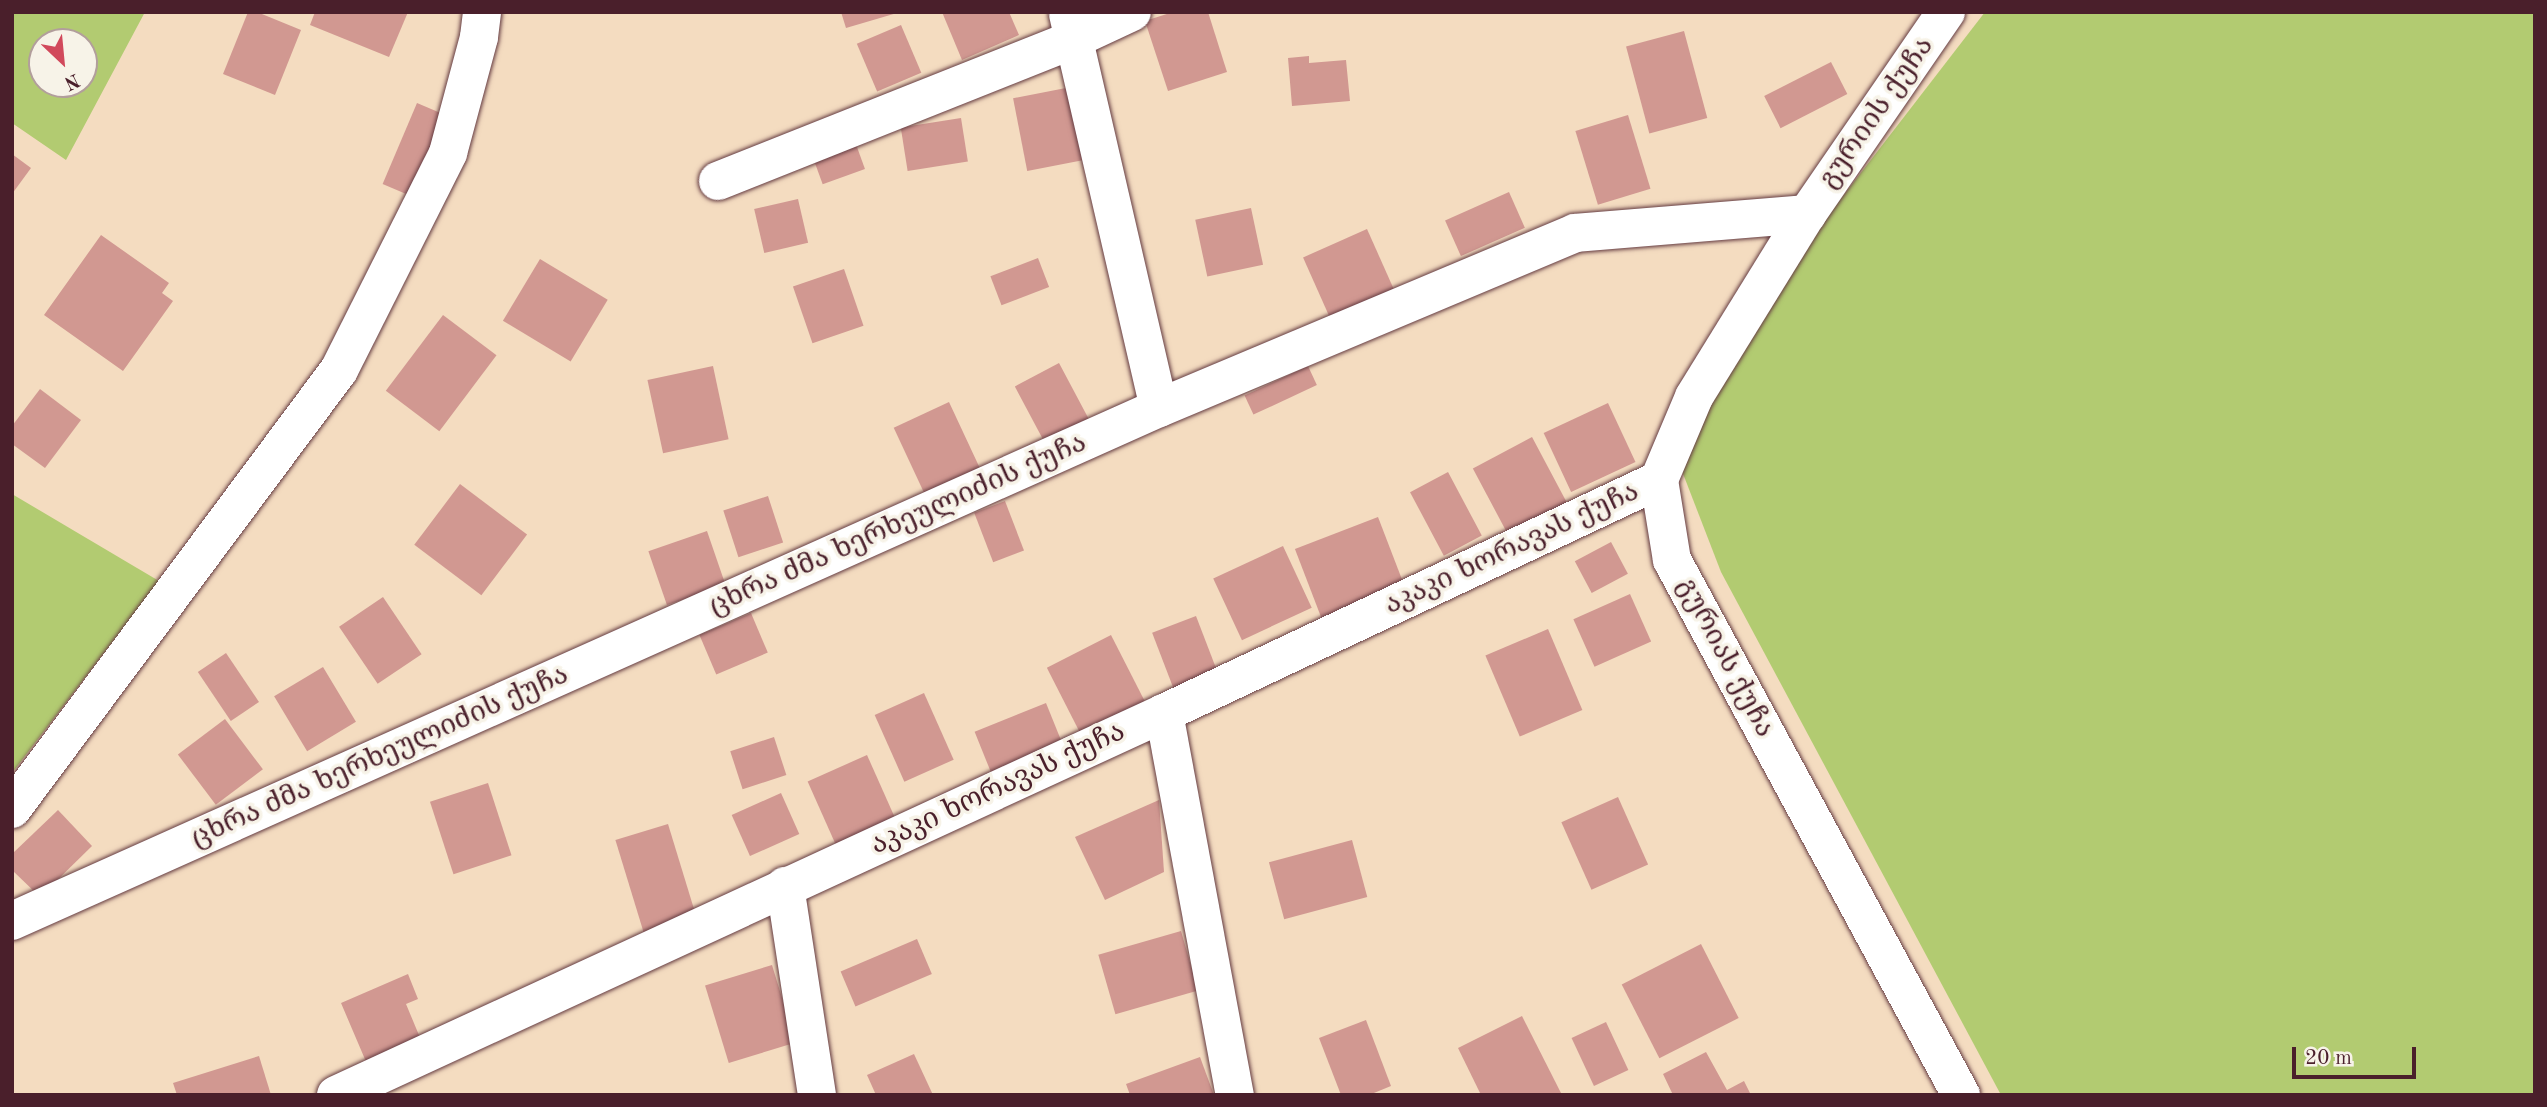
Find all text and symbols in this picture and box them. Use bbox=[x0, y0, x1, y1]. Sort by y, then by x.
north arrow bbox=[28, 28, 98, 98]
street label: გურიის ქუჩა bbox=[1812, 31, 1942, 195]
text: N bbox=[61, 69, 82, 92]
street label: ცხრა ძმა ხერხეულიძის ქუჩა bbox=[704, 426, 1092, 624]
street label: აკაკი ხორავას ქუჩა bbox=[1379, 475, 1645, 623]
street label: გურიას ქუჩა bbox=[1669, 572, 1781, 744]
street label: ცხრა ძმა ხერხეულიძის ქუჩა bbox=[186, 658, 574, 856]
street label: აკაკი ხორავას ქუჩა bbox=[865, 715, 1131, 863]
scale bar bbox=[2295, 1034, 2419, 1078]
text: 20 m bbox=[2305, 1048, 2352, 1069]

